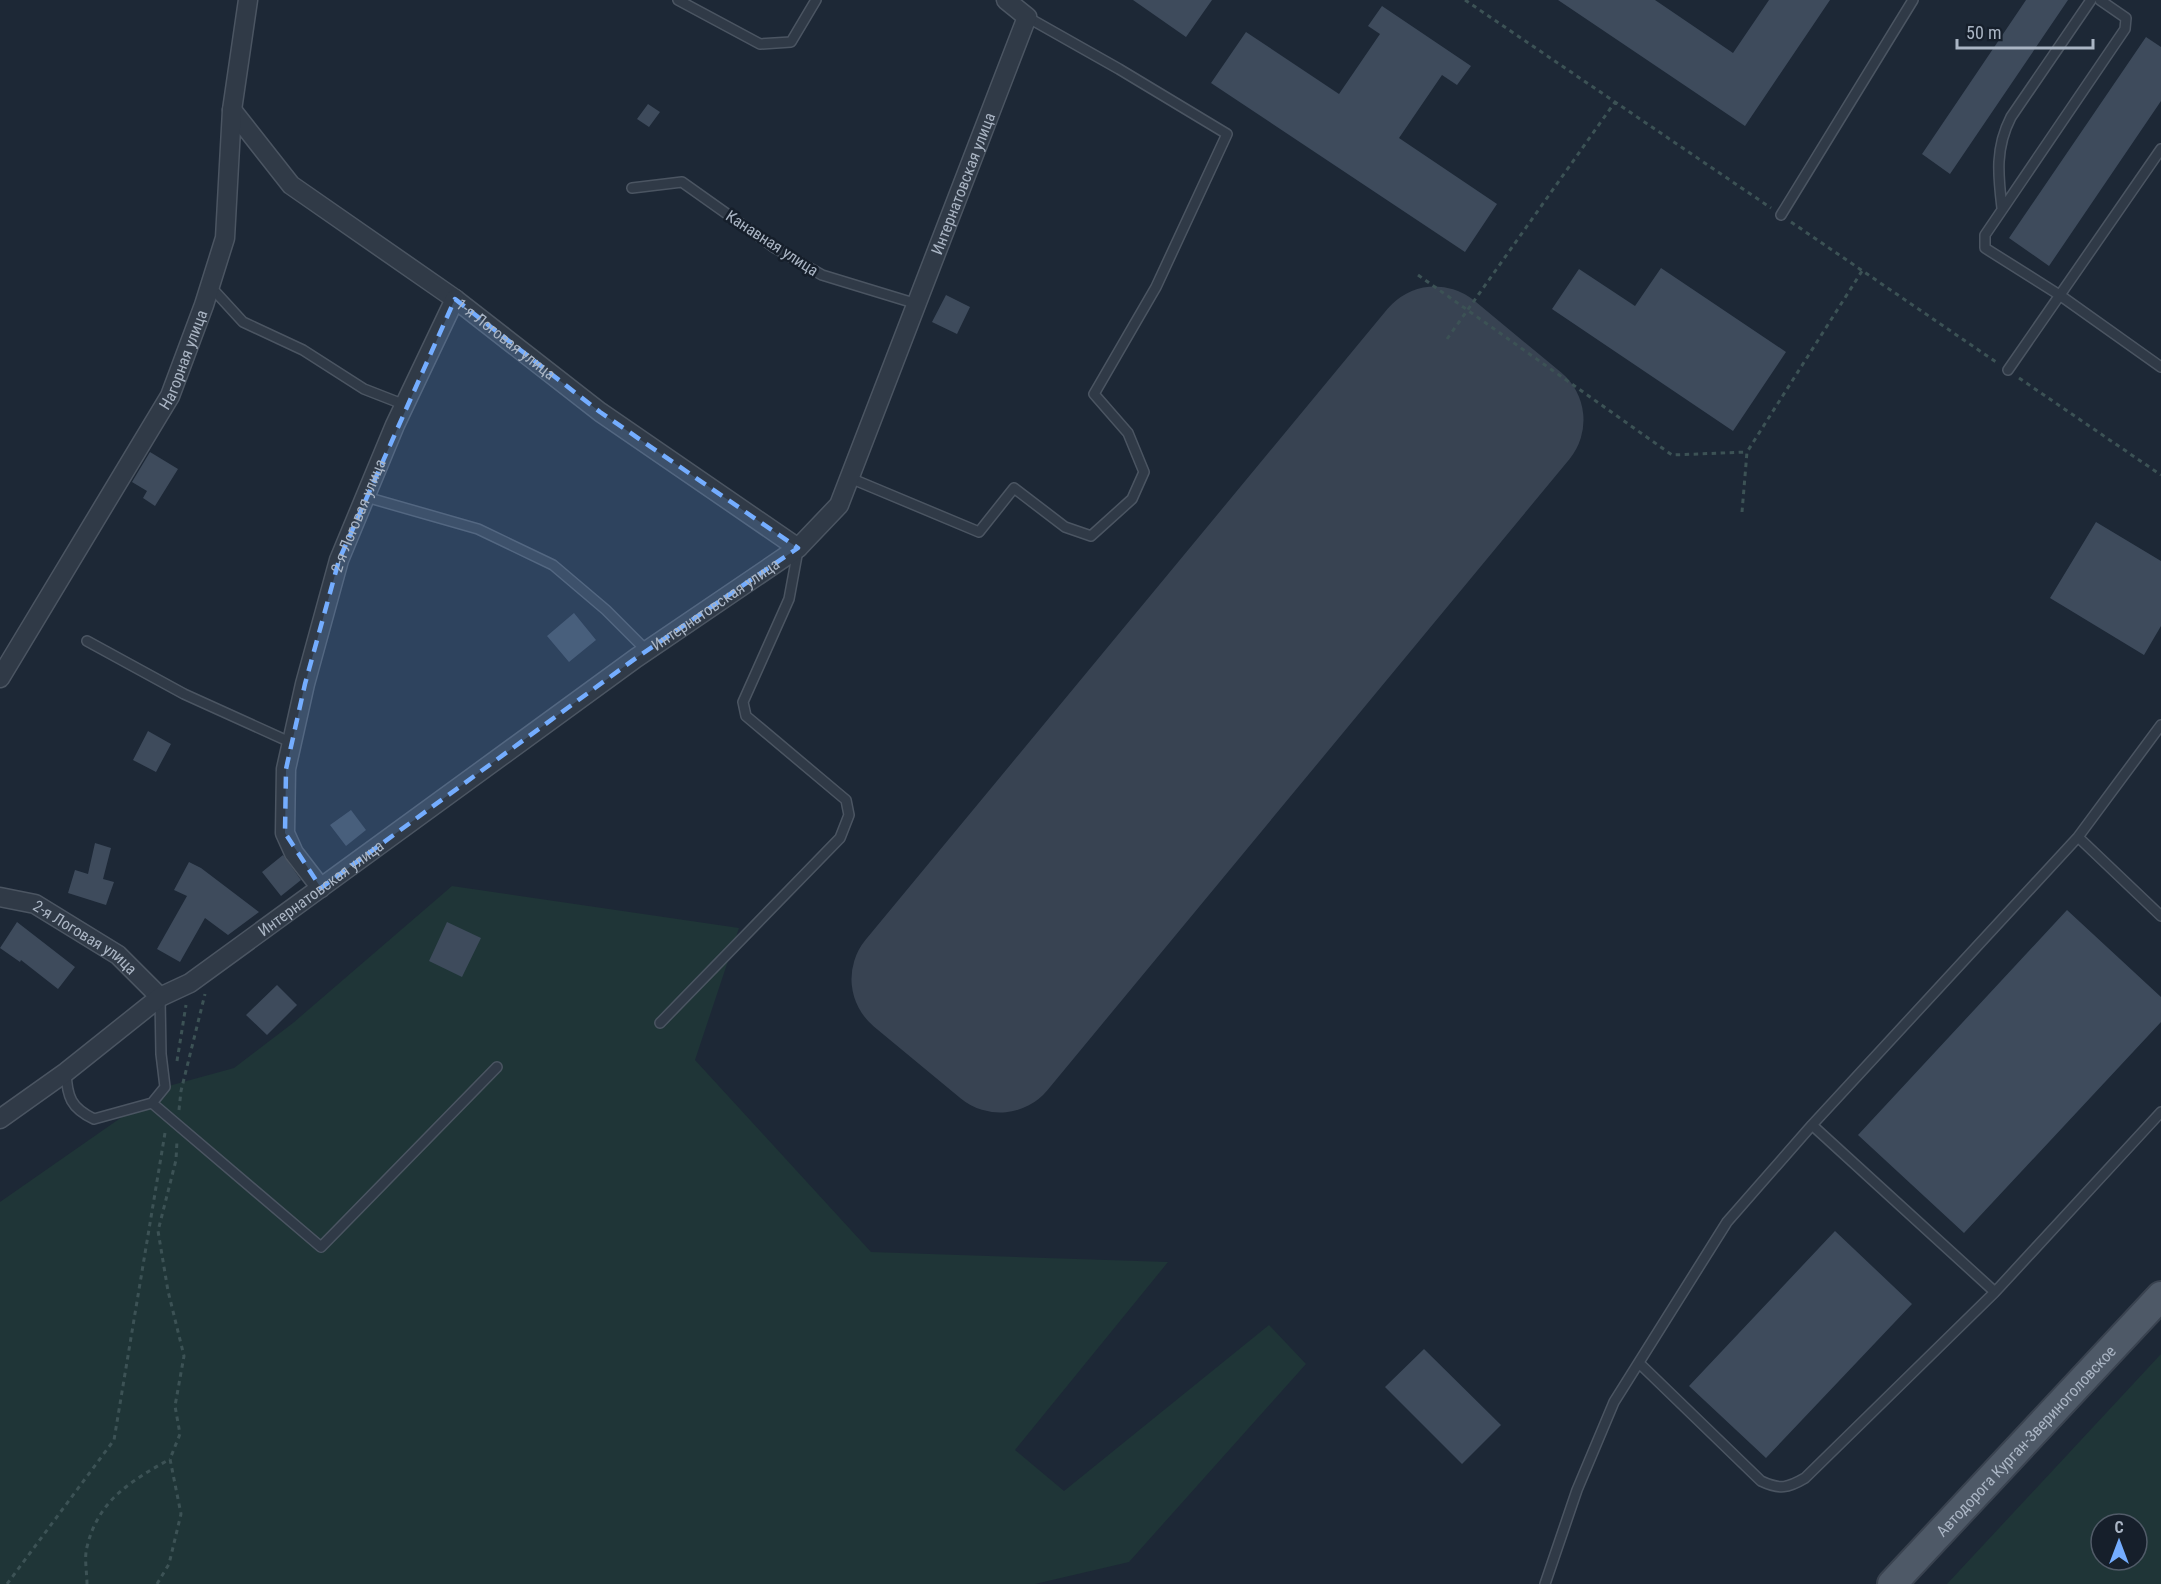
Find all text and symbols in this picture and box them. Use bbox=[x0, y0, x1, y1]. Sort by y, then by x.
scale bar bbox=[1957, 12, 2094, 50]
text: 50 m bbox=[1966, 22, 2001, 43]
street label: Интернатовская улица bbox=[927, 110, 999, 257]
street label: Канавная улица bbox=[722, 206, 822, 280]
street label: 1-я Логовая улица bbox=[453, 294, 560, 383]
street label: Нагорная улица bbox=[155, 307, 211, 413]
street label: 2-я Логовая улица bbox=[327, 456, 389, 574]
street label: Интернатовская улица bbox=[648, 554, 783, 654]
street label: Интернатовская улица bbox=[254, 836, 387, 940]
street label: 2-я Логовая улица bbox=[30, 896, 141, 978]
street label: Автодорога Курган-Звериноголовское bbox=[1932, 1341, 2120, 1540]
north arrow bbox=[2089, 1512, 2149, 1572]
text: С bbox=[2114, 1518, 2124, 1537]

